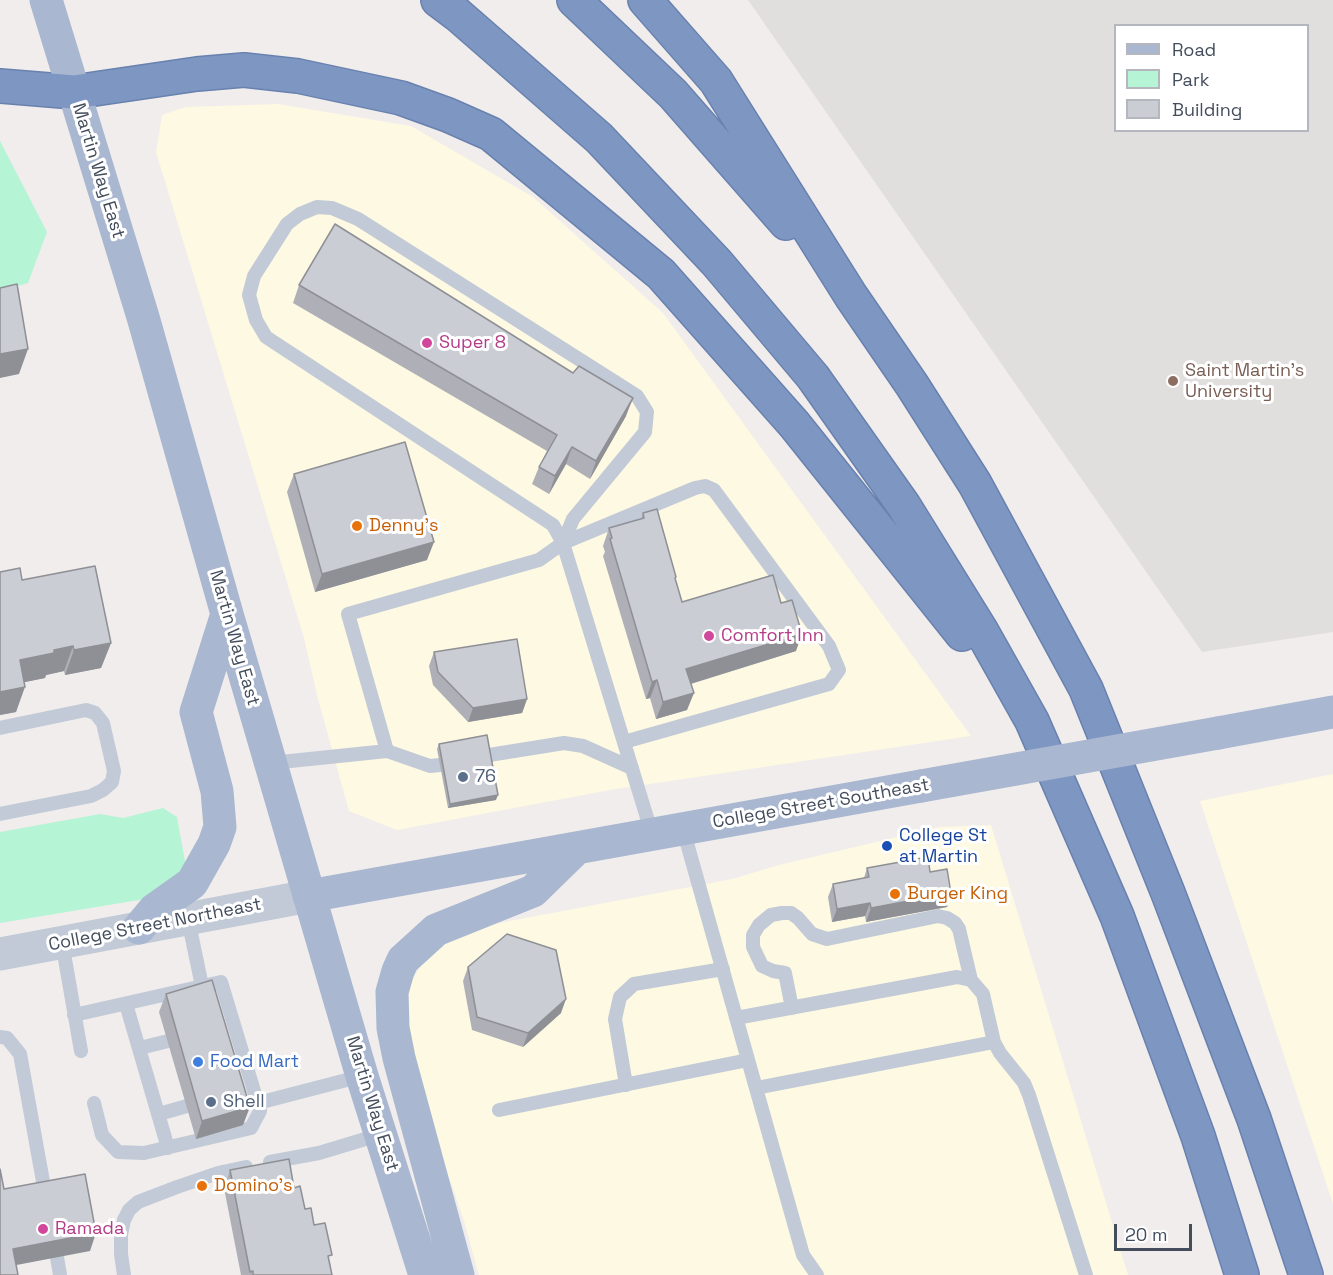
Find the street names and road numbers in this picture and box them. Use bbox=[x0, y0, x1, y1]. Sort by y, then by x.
street label: Martin Way East bbox=[67, 101, 129, 241]
street label: Martin Way East bbox=[204, 568, 264, 708]
street label: College Street Southeast bbox=[711, 774, 931, 834]
street label: College Street Northeast bbox=[47, 894, 263, 956]
street label: Martin Way East bbox=[341, 1034, 403, 1174]

